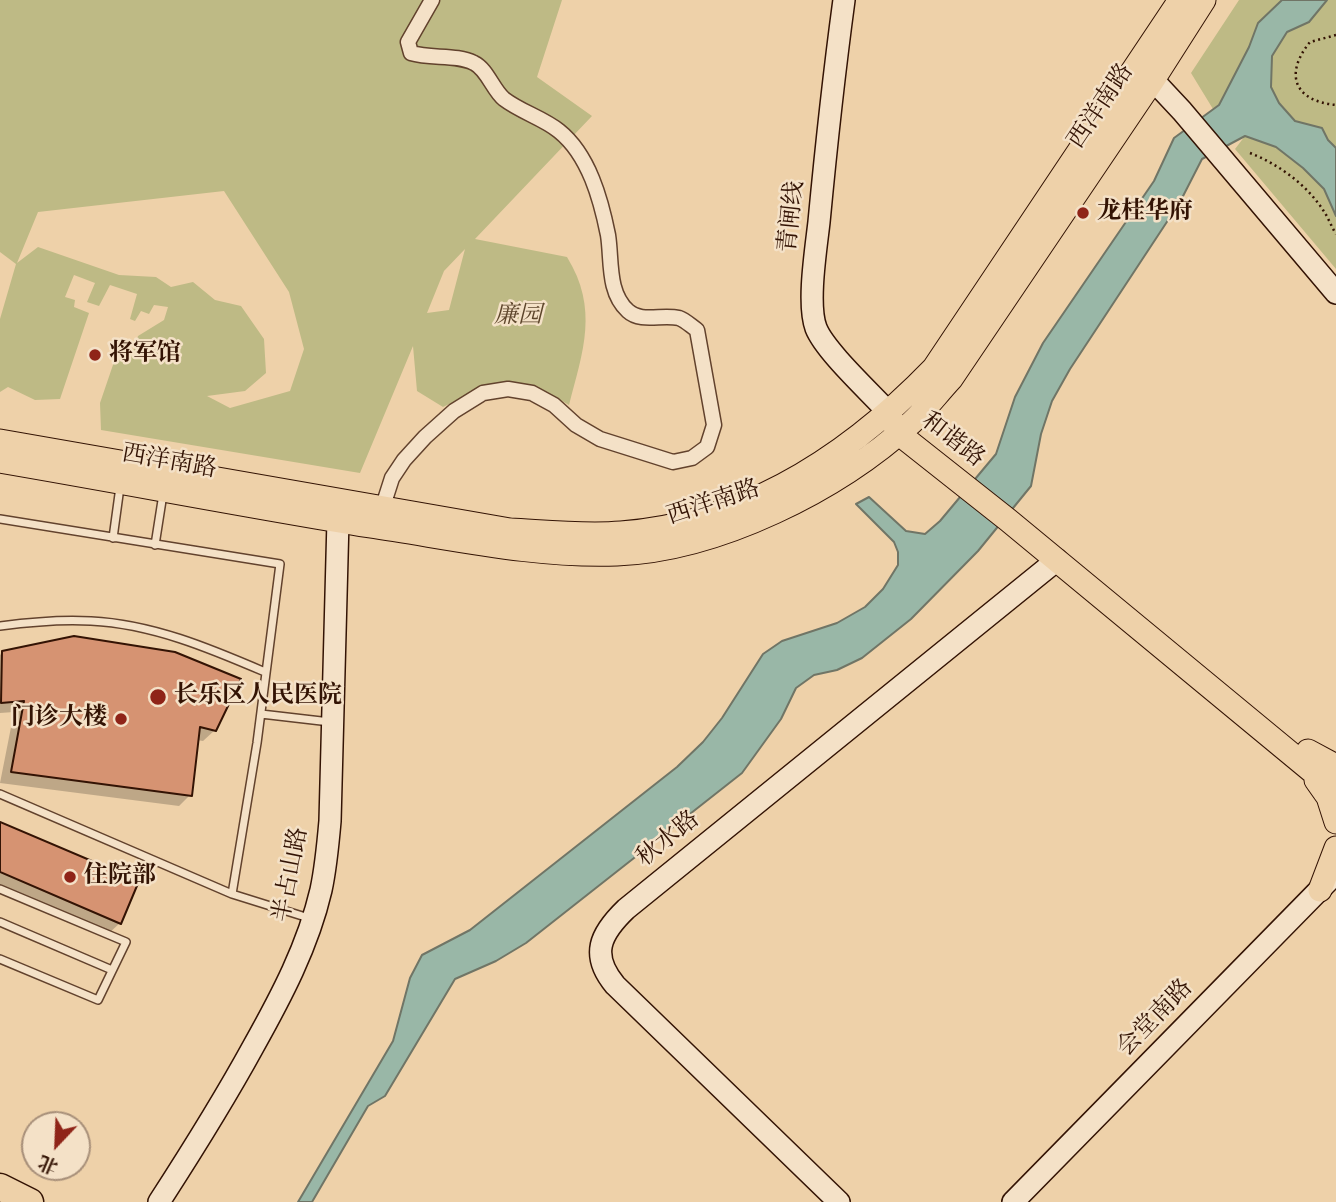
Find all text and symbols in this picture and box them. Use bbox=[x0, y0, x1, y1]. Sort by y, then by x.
street label: 西洋南路 bbox=[1063, 59, 1141, 155]
street label: 青闸线 bbox=[775, 180, 811, 254]
place label: 龙桂华府 bbox=[1097, 199, 1193, 227]
marker: 龙桂华府 bbox=[1075, 205, 1091, 221]
park label: 廉园 bbox=[494, 303, 542, 331]
place label: 将军馆 bbox=[109, 341, 181, 369]
marker: 将军馆 bbox=[87, 347, 103, 363]
street label: 和谐路 bbox=[915, 407, 989, 475]
street label: 西洋南路 bbox=[119, 440, 219, 486]
street label: 西洋南路 bbox=[664, 475, 764, 533]
place label: 长乐区人民医院 bbox=[174, 683, 342, 711]
marker: 长乐区人民医院 bbox=[148, 687, 168, 707]
place label: 门诊大楼 bbox=[11, 705, 107, 733]
marker: 门诊大楼 bbox=[113, 711, 129, 727]
street label: 秋水路 bbox=[632, 806, 706, 874]
street label: 半占山路 bbox=[269, 825, 315, 925]
place label: 住院部 bbox=[84, 863, 156, 891]
marker: 住院部 bbox=[62, 869, 78, 885]
street label: 会堂南路 bbox=[1112, 974, 1200, 1064]
north arrow bbox=[21, 1111, 91, 1181]
text: 北 bbox=[35, 1149, 62, 1178]

